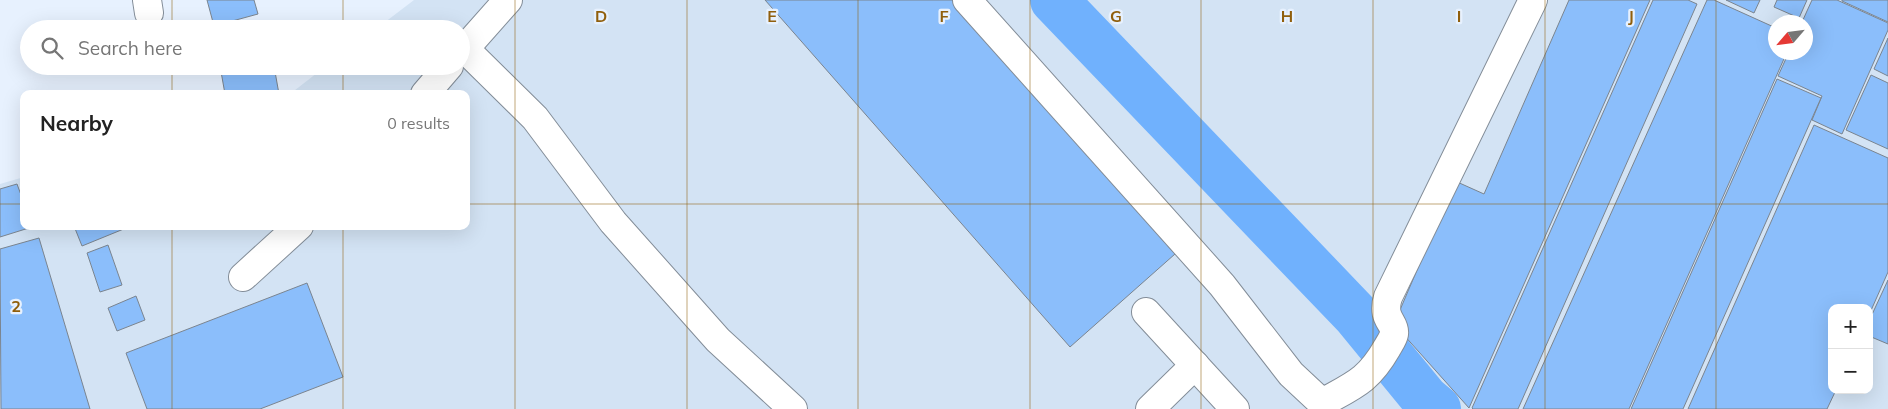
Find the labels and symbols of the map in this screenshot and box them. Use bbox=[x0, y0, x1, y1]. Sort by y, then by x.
text: D bbox=[595, 6, 607, 26]
text: E bbox=[767, 6, 777, 26]
text: F bbox=[939, 6, 949, 26]
text: G bbox=[1110, 6, 1122, 26]
text: H bbox=[1281, 6, 1293, 26]
text: I bbox=[1457, 6, 1461, 26]
text: J bbox=[1628, 6, 1634, 26]
north arrow bbox=[1768, 15, 1813, 60]
text: 2 bbox=[11, 296, 21, 316]

